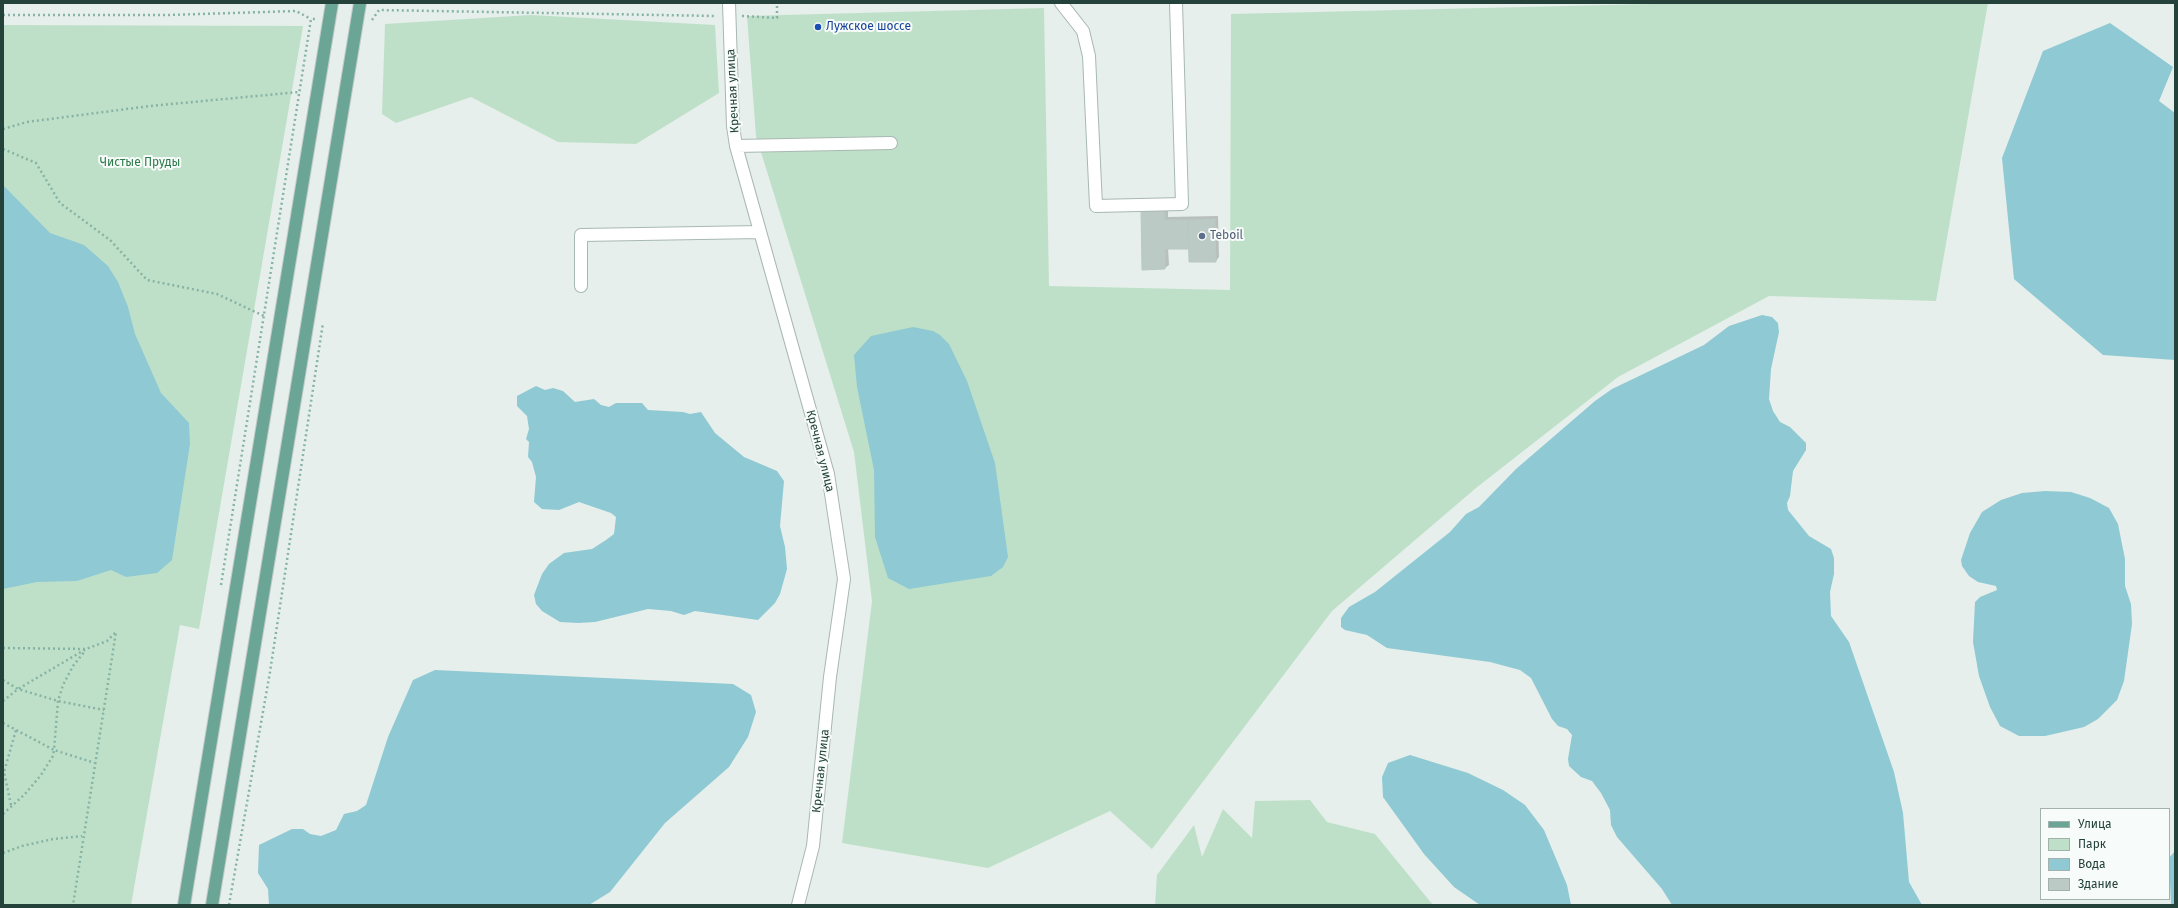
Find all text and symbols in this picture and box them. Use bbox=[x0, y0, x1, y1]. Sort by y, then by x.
place label: Лужское шоссе bbox=[826, 20, 911, 34]
marker: Лужское шоссе bbox=[813, 22, 823, 32]
street label: Кречная улица bbox=[724, 49, 742, 133]
park label: Чистые Пруды bbox=[100, 156, 180, 170]
place label: Teboil bbox=[1210, 229, 1243, 243]
marker: Teboil bbox=[1197, 231, 1207, 241]
street label: Кречная улица bbox=[803, 408, 837, 494]
street label: Кречная улица bbox=[809, 728, 833, 814]
legend bbox=[2040, 808, 2170, 900]
text: Улица bbox=[2078, 817, 2112, 831]
text: Парк bbox=[2078, 837, 2106, 851]
text: Вода bbox=[2078, 857, 2105, 871]
text: Здание bbox=[2078, 877, 2118, 891]

